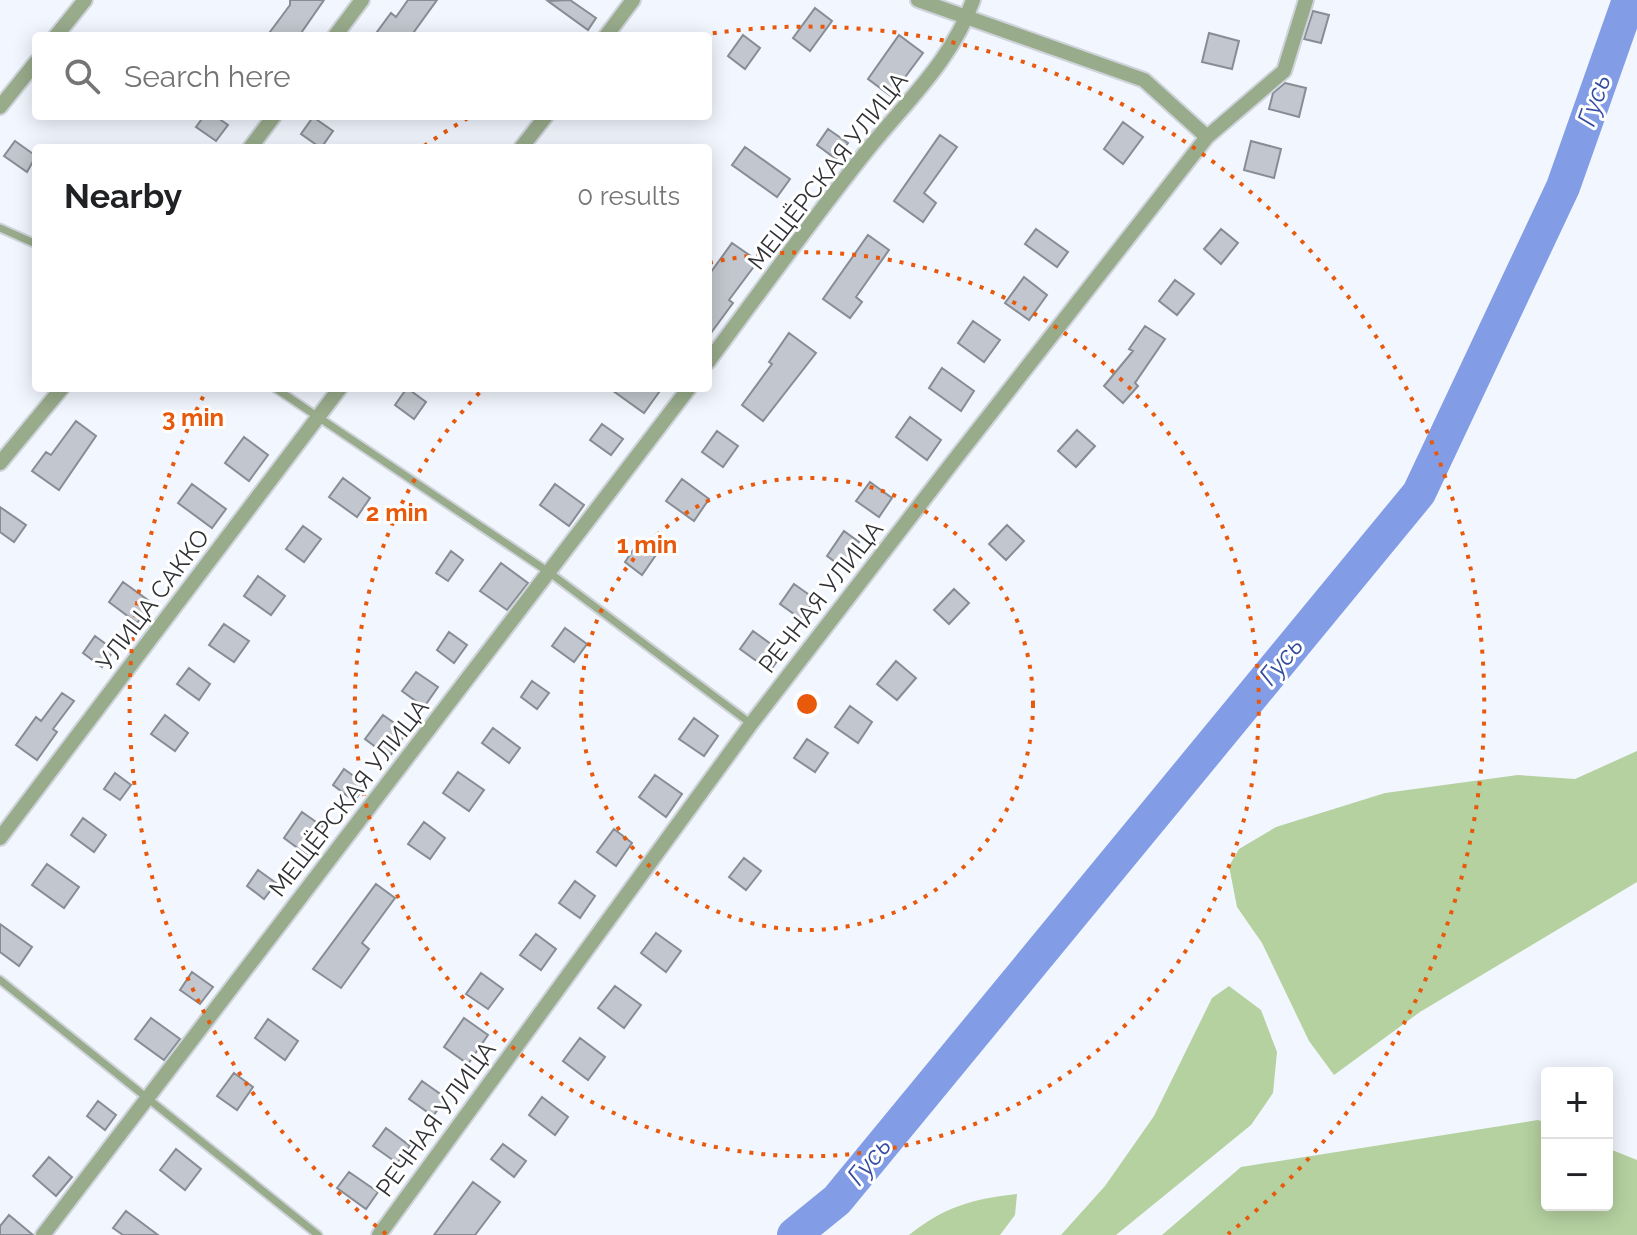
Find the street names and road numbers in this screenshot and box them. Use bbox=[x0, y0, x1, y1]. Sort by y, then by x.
street label: МЕЩЁРСКАЯ УЛИЦА bbox=[742, 66, 914, 275]
street label: РЕЧНАЯ УЛИЦА bbox=[752, 515, 889, 678]
street label: УЛИЦА САККО bbox=[90, 523, 215, 676]
street label: МЕЩЁРСКАЯ УЛИЦА bbox=[263, 693, 435, 902]
street label: РЕЧНАЯ УЛИЦА bbox=[370, 1035, 502, 1202]

